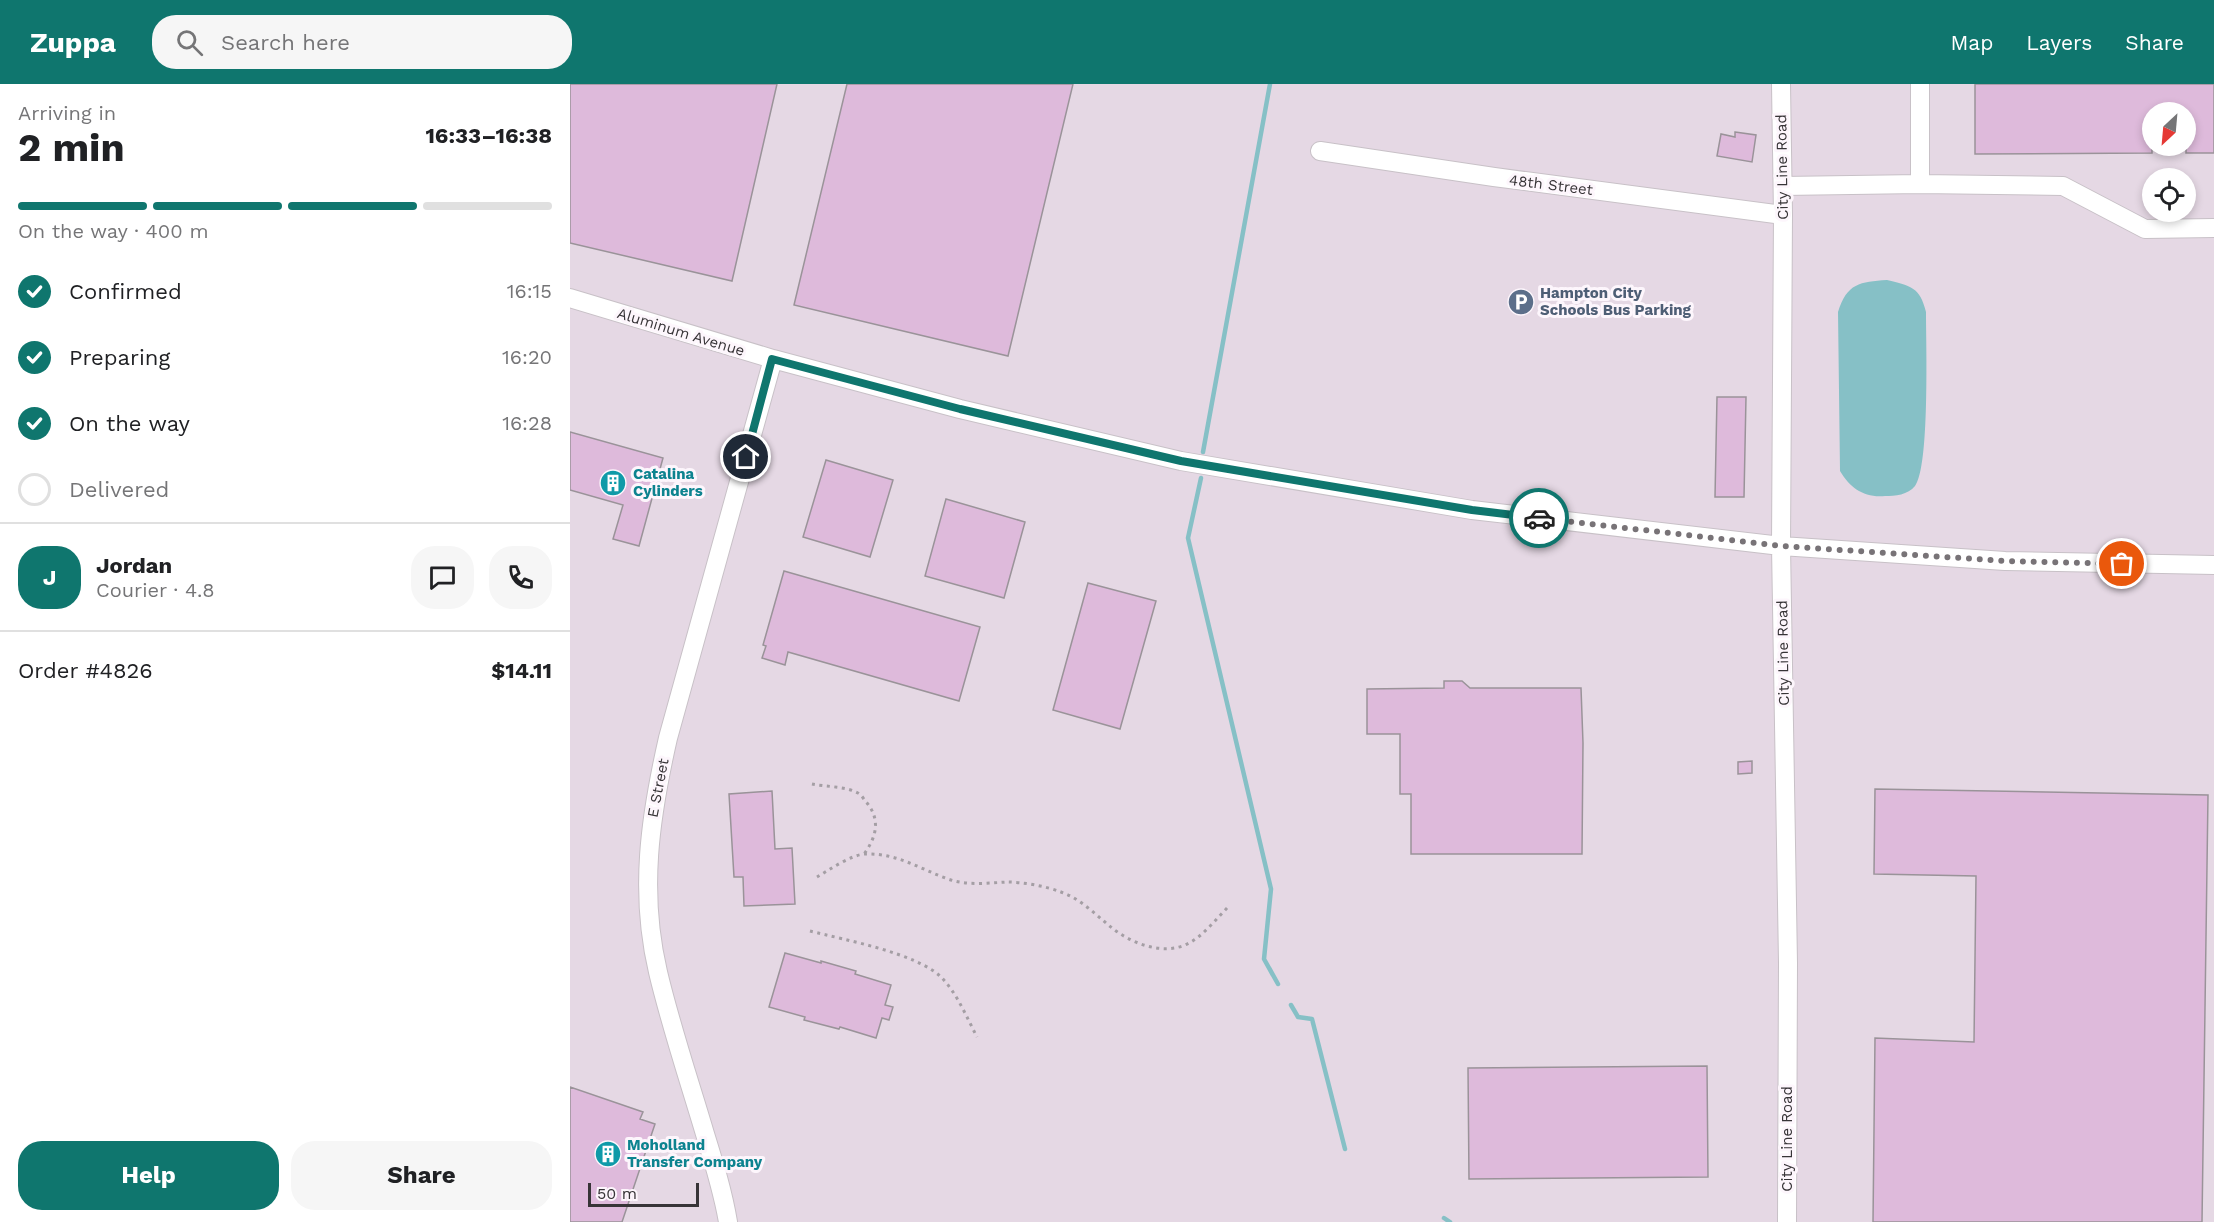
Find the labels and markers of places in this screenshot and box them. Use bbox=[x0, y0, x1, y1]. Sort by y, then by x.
place label: Hampton City Schools Bus Parking bbox=[1540, 284, 1692, 319]
parking icon: Hampton City Schools Bus Parking bbox=[1506, 287, 1536, 317]
pin bbox=[720, 431, 771, 482]
place label: Catalina Cylinders bbox=[633, 465, 703, 500]
building icon: Catalina Cylinders bbox=[598, 468, 628, 498]
pin bbox=[2096, 538, 2147, 589]
place label: Moholland Transfer Company bbox=[627, 1136, 763, 1171]
building icon: Moholland Transfer Company bbox=[593, 1139, 623, 1169]

